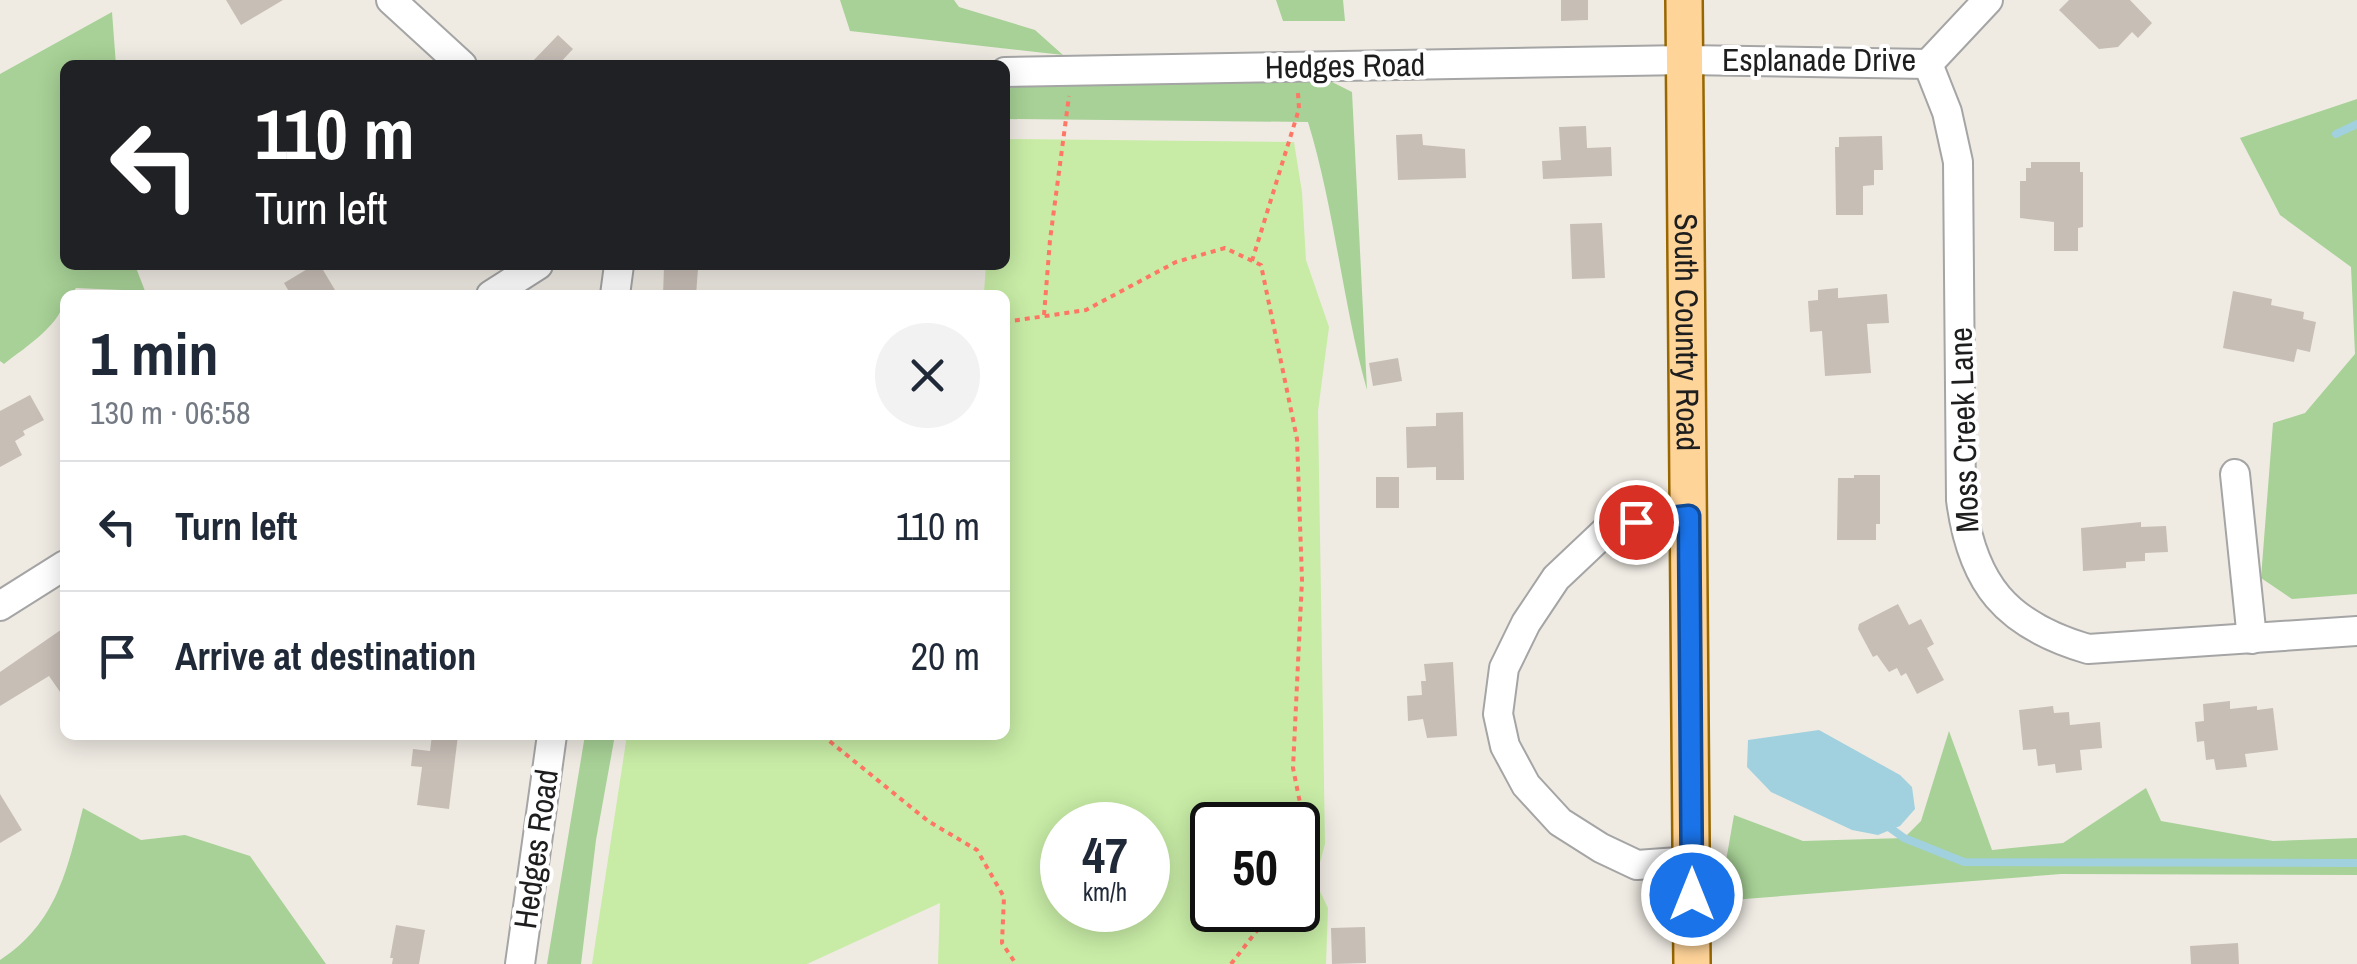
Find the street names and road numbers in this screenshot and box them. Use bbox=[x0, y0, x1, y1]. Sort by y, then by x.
street label: Esplanade Drive bbox=[1722, 38, 1916, 81]
street label: Hedges Road bbox=[1264, 43, 1426, 88]
street label: South Country Road bbox=[1665, 213, 1710, 451]
street label: Moss Creek Lane bbox=[1938, 327, 1989, 534]
street label: Hedges Road bbox=[503, 766, 568, 931]

